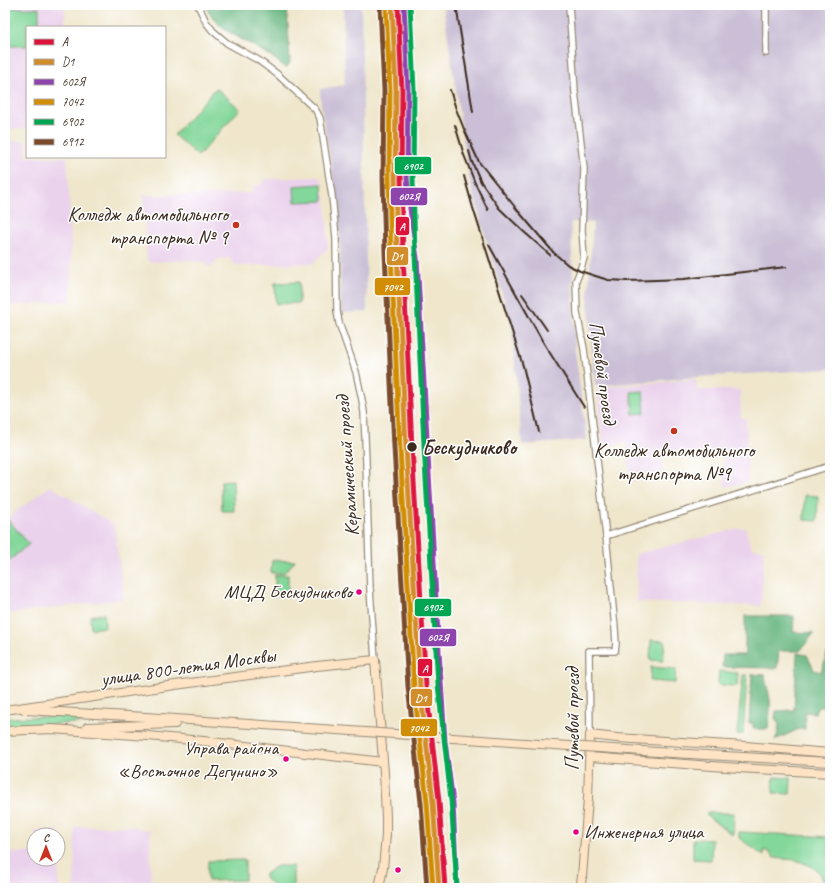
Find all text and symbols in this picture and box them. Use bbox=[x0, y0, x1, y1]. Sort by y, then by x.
legend bbox=[26, 26, 166, 158]
text: A bbox=[62, 34, 69, 50]
text: D1 bbox=[62, 54, 75, 70]
text: 602Я bbox=[62, 74, 87, 90]
text: 7042 bbox=[62, 94, 85, 110]
text: 6902 bbox=[62, 114, 85, 130]
text: 6912 bbox=[62, 134, 85, 150]
line badge: 6902 bbox=[394, 156, 432, 175]
text: 6902 bbox=[403, 159, 424, 173]
line badge: 602Я bbox=[390, 187, 428, 206]
text: 602Я bbox=[398, 189, 421, 203]
place label: Колледж автомобильного транспорта № 9 bbox=[68, 202, 230, 250]
line badge: A bbox=[395, 216, 410, 236]
text: A bbox=[399, 219, 406, 233]
marker: Колледж автомобильного транспорта № 9 bbox=[231, 220, 241, 230]
line badge: D1 bbox=[386, 246, 409, 266]
text: D1 bbox=[391, 249, 404, 263]
line badge: 7042 bbox=[374, 277, 411, 296]
text: 7042 bbox=[383, 280, 404, 294]
street label: Путевой проезд bbox=[583, 320, 623, 428]
street label: Керамический проезд bbox=[329, 393, 364, 537]
marker: Колледж автомобильного транспорта №9 bbox=[669, 426, 679, 436]
place label: Бескудниково bbox=[422, 435, 518, 461]
place label: Колледж автомобильного транспорта №9 bbox=[594, 438, 756, 486]
marker: Бескудниково bbox=[405, 440, 419, 454]
place label: МЦД Бескудниково bbox=[224, 580, 354, 604]
marker: МЦД Бескудниково bbox=[354, 587, 364, 597]
line badge: 6902 bbox=[414, 598, 452, 617]
text: 6902 bbox=[423, 600, 444, 614]
line badge: 602Я bbox=[419, 628, 457, 647]
text: 602Я bbox=[427, 630, 450, 644]
street label: улица 800-летия Москвы bbox=[98, 642, 278, 692]
line badge: A bbox=[417, 658, 433, 677]
text: A bbox=[422, 661, 429, 675]
street label: Путевой проезд bbox=[560, 665, 585, 771]
line badge: D1 bbox=[410, 688, 433, 707]
text: D1 bbox=[415, 691, 428, 705]
line badge: 7042 bbox=[400, 718, 438, 737]
text: 7042 bbox=[409, 721, 430, 735]
place label: Управа района «Восточное Дегунино» bbox=[118, 736, 279, 783]
marker: Управа района «Восточное Дегунино» bbox=[281, 754, 291, 764]
place label: Инженерная улица bbox=[584, 820, 705, 844]
north arrow bbox=[26, 827, 66, 867]
marker: Инженерная улица bbox=[571, 827, 581, 837]
text: С bbox=[43, 830, 50, 844]
unlabelled marker bbox=[393, 865, 403, 875]

